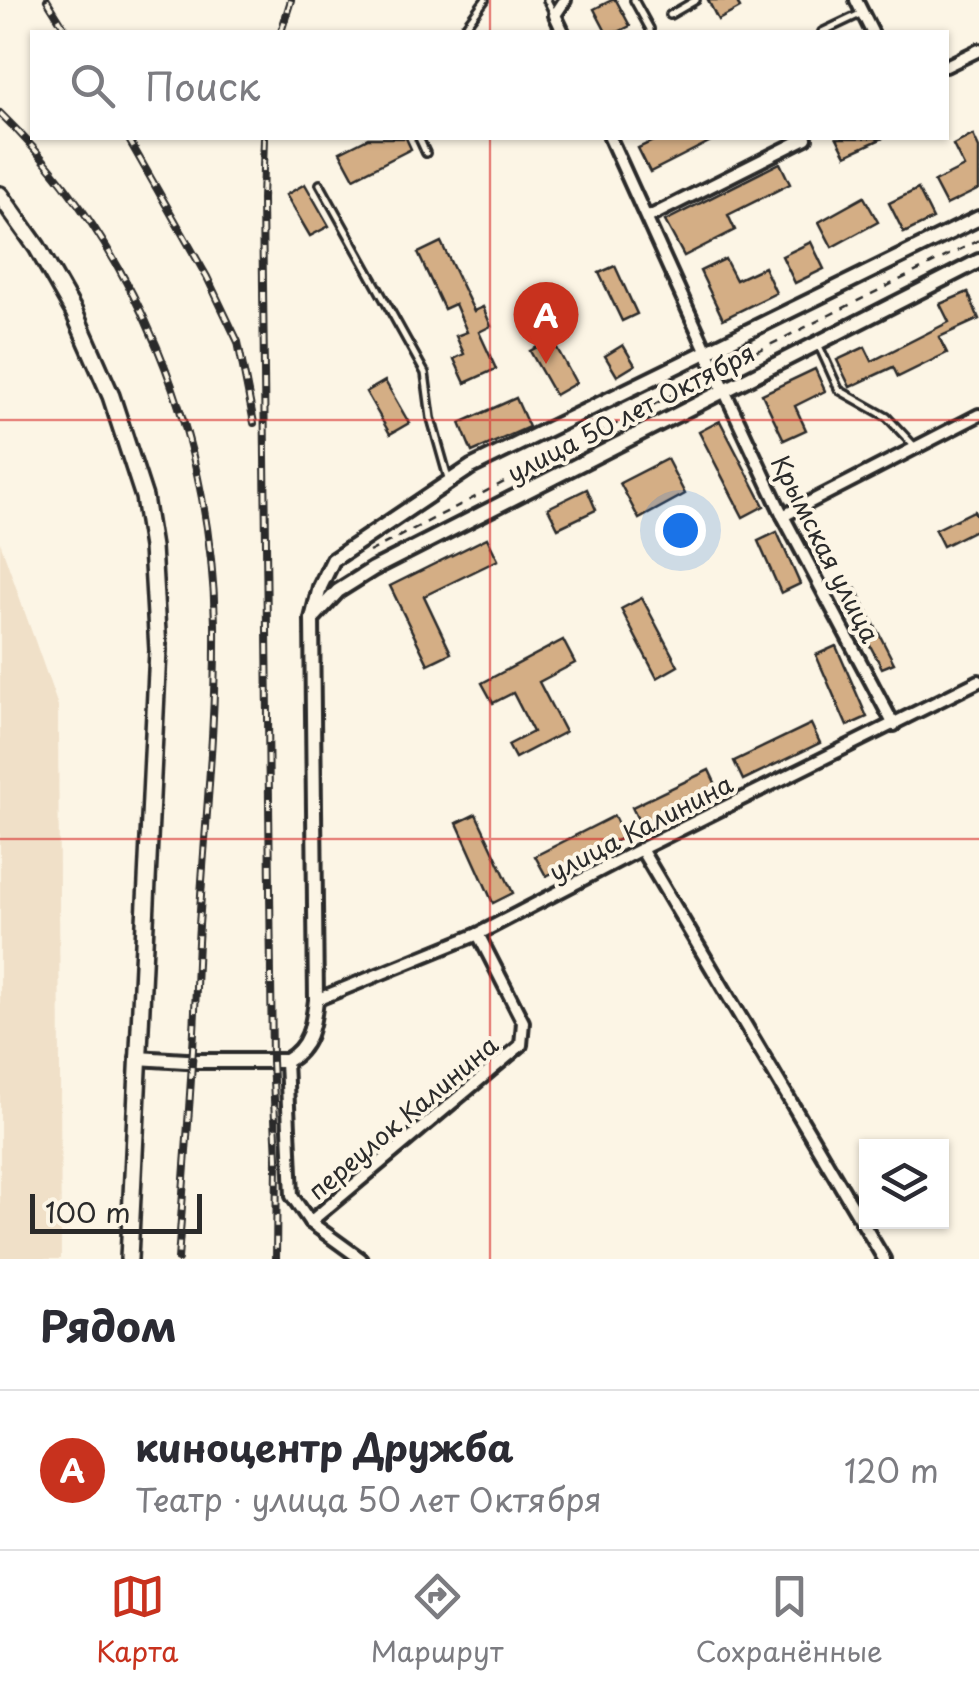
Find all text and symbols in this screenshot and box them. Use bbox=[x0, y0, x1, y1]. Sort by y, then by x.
search box bbox=[30, 30, 949, 140]
text: Поиск bbox=[145, 57, 260, 114]
icon: search bbox=[65, 58, 120, 113]
pin: A bbox=[514, 282, 578, 364]
street label: улица 50 лет Октября bbox=[500, 333, 761, 491]
street label: Крымская улица bbox=[762, 448, 890, 649]
your location bbox=[655, 505, 706, 556]
street label: улица Калинина bbox=[542, 764, 739, 890]
street label: переулок Калинина bbox=[299, 1026, 506, 1208]
map controls bbox=[859, 1139, 949, 1229]
button: layers bbox=[859, 1139, 949, 1229]
scale bar bbox=[30, 1189, 202, 1234]
text: 100 m bbox=[45, 1190, 131, 1233]
text: Рядом bbox=[40, 1293, 177, 1356]
text: киноцентр Дружба bbox=[135, 1418, 514, 1475]
text: A bbox=[60, 1446, 85, 1494]
text: 120 m bbox=[844, 1446, 939, 1494]
text: Театр · улица 50 лет Октября bbox=[135, 1475, 602, 1523]
tab: Карта bbox=[96, 1569, 178, 1672]
tab: Маршрут bbox=[371, 1569, 503, 1672]
tab: Сохранённые bbox=[696, 1569, 883, 1672]

